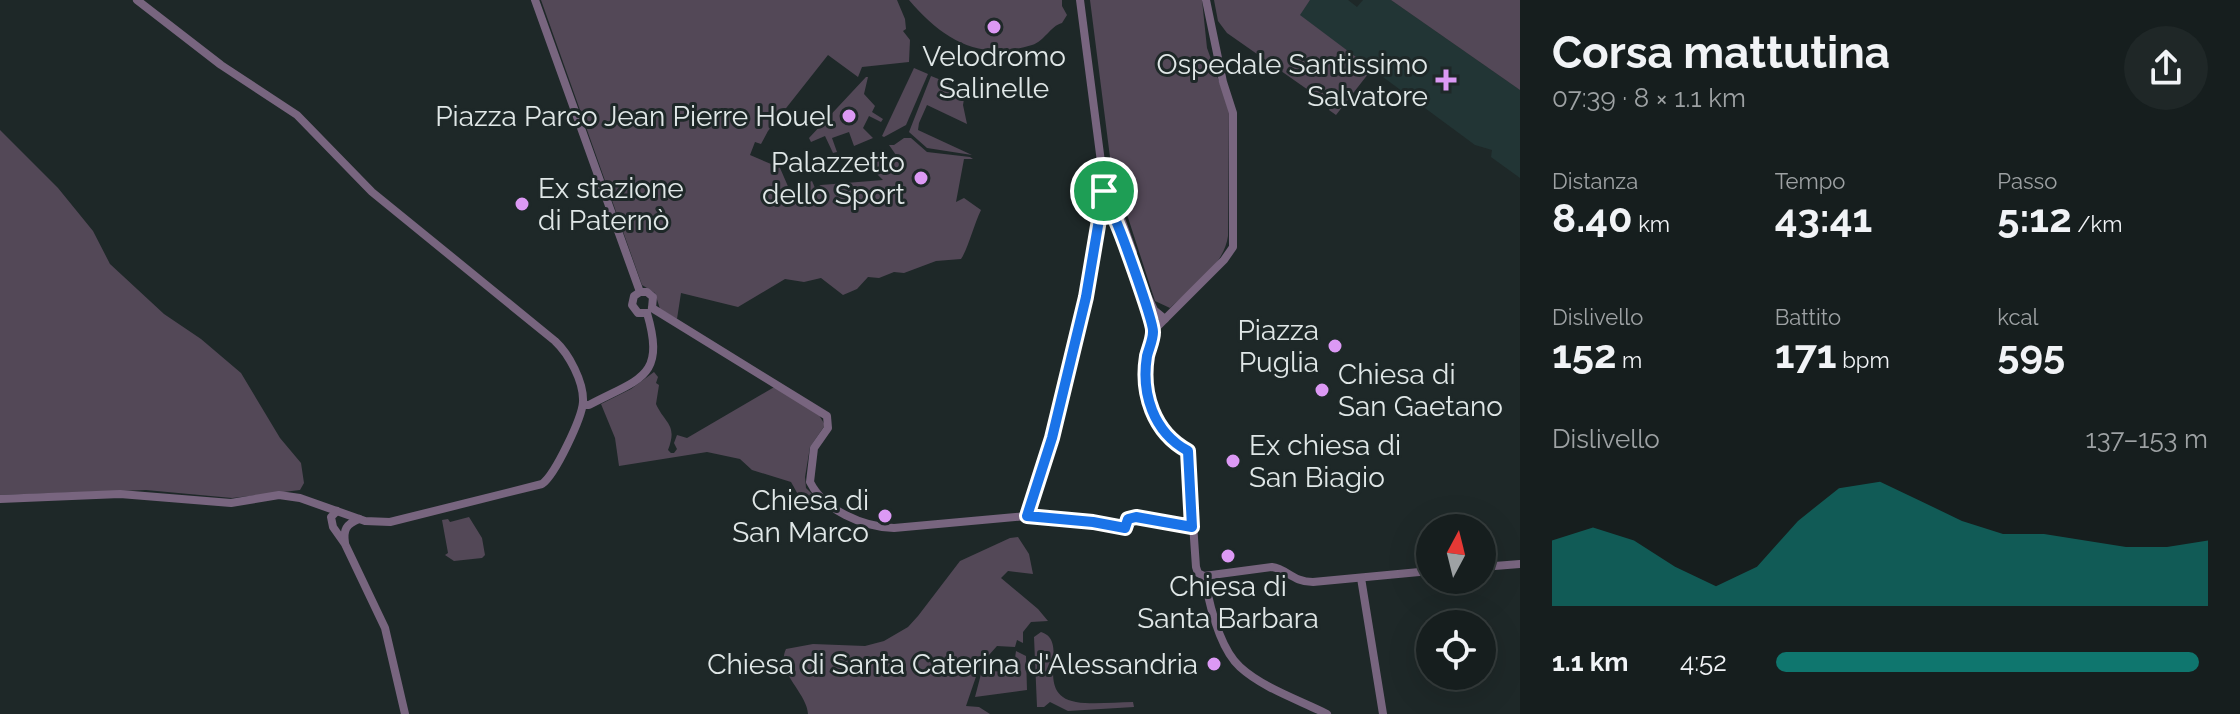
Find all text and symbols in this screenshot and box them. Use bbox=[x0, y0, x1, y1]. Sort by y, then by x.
marker: Velodromo Salinelle bbox=[985, 18, 1003, 36]
button: share bbox=[2124, 26, 2208, 110]
text: Corsa mattutina bbox=[1552, 27, 1890, 78]
place label: Velodromo Salinelle bbox=[922, 40, 1066, 105]
place label: Ospedale Santissimo Salvatore bbox=[1156, 48, 1428, 113]
marker: Ospedale Santissimo Salvatore bbox=[1435, 69, 1457, 91]
text: 07:39 · 8 × 1.1 km bbox=[1552, 83, 1746, 113]
place label: Piazza Parco Jean Pierre Houel bbox=[435, 100, 833, 133]
marker: Piazza Parco Jean Pierre Houel bbox=[840, 107, 858, 125]
place label: Palazzetto dello Sport bbox=[762, 146, 906, 211]
pin bbox=[1070, 157, 1138, 225]
text: Distanza bbox=[1552, 168, 1638, 194]
text: Tempo bbox=[1775, 168, 1845, 194]
text: Passo bbox=[1997, 168, 2057, 194]
marker: Palazzetto dello Sport bbox=[912, 169, 930, 187]
icon: arrive bbox=[1082, 169, 1126, 213]
place label: Ex stazione di Paternò bbox=[538, 172, 684, 237]
text: 8.40 bbox=[1552, 194, 1633, 241]
text: 43:41 bbox=[1775, 194, 1872, 241]
text: 5:12 bbox=[1997, 194, 2072, 241]
marker: Ex stazione di Paternò bbox=[513, 195, 531, 213]
text: km bbox=[1633, 211, 1670, 237]
text: /km bbox=[2072, 211, 2122, 237]
text: Dislivello bbox=[1552, 304, 1643, 330]
text: Battito bbox=[1775, 304, 1841, 330]
text: kcal bbox=[1997, 304, 2038, 330]
place label: Piazza Puglia bbox=[1237, 314, 1319, 379]
text: 152 bbox=[1552, 330, 1616, 377]
text: 171 bbox=[1775, 330, 1837, 377]
text: 595 bbox=[1997, 330, 2065, 377]
marker: Piazza Puglia bbox=[1326, 337, 1344, 355]
text: m bbox=[1616, 347, 1642, 373]
text: bpm bbox=[1837, 347, 1890, 373]
place label: Chiesa di San Gaetano bbox=[1338, 358, 1503, 423]
marker: Chiesa di San Gaetano bbox=[1313, 381, 1331, 399]
text: Dislivello bbox=[1552, 424, 1660, 454]
text: 137–153 m bbox=[2086, 424, 2208, 454]
place label: Ex chiesa di San Biagio bbox=[1249, 429, 1401, 494]
marker: Ex chiesa di San Biagio bbox=[1224, 452, 1242, 470]
place label: Chiesa di San Marco bbox=[732, 484, 869, 549]
marker: Chiesa di San Marco bbox=[876, 507, 894, 525]
north arrow bbox=[1416, 514, 1496, 594]
map controls bbox=[1416, 514, 1496, 690]
marker: Chiesa di Santa Barbara bbox=[1219, 547, 1237, 565]
place label: Chiesa di Santa Barbara bbox=[1137, 570, 1319, 635]
button: locate bbox=[1416, 610, 1496, 690]
text: 1.1 km bbox=[1552, 647, 1629, 677]
text: 4:52 bbox=[1680, 647, 1727, 677]
place label: Chiesa di Santa Caterina d'Alessandria bbox=[707, 648, 1198, 681]
marker: Chiesa di Santa Caterina d'Alessandria bbox=[1205, 655, 1223, 673]

